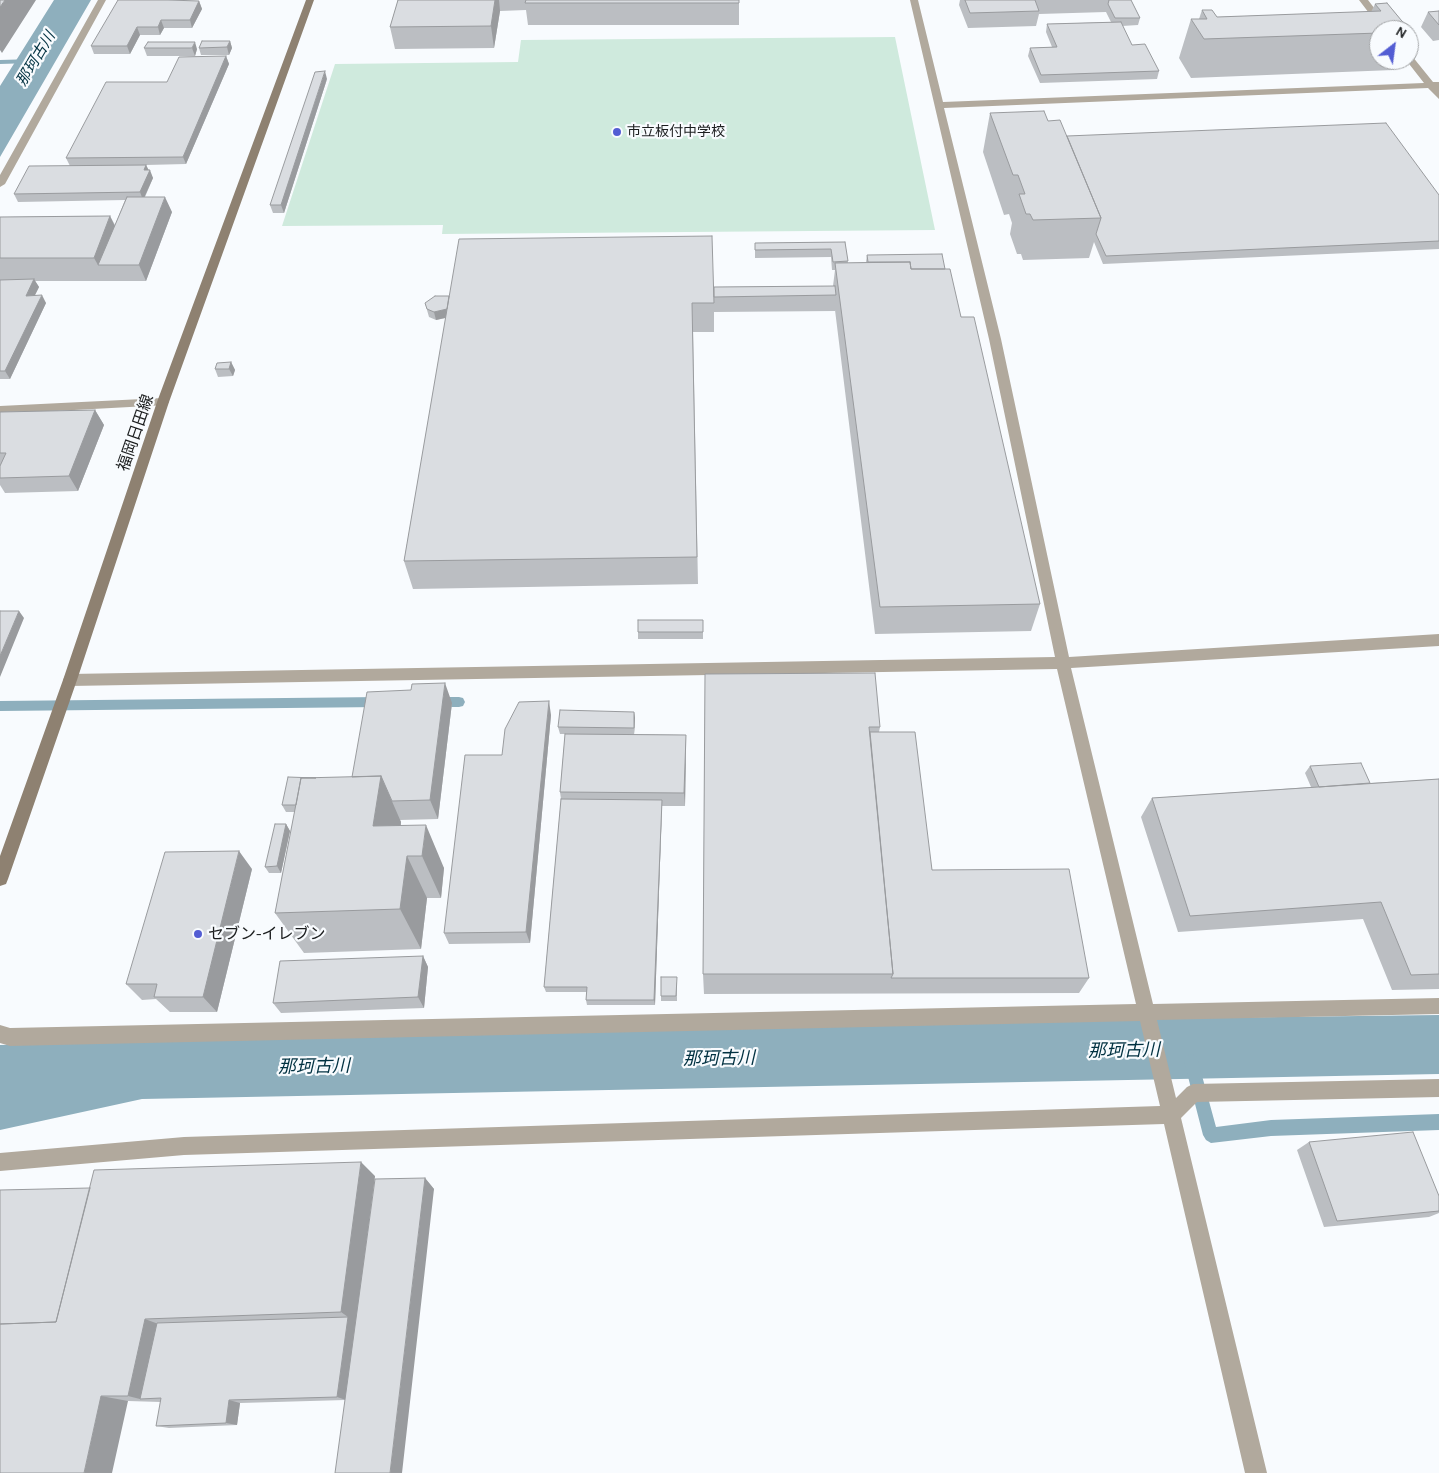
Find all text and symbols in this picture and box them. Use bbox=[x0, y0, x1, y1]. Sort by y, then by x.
north arrow bbox=[1369, 20, 1419, 70]
text: N bbox=[1393, 23, 1410, 42]
water label: 那珂古川 bbox=[13, 29, 59, 89]
place label: 市立板付中学校 bbox=[627, 124, 725, 140]
marker: 市立板付中学校 bbox=[611, 126, 623, 138]
street label: 福岡日田線 bbox=[114, 392, 158, 474]
place label: セブン-イレブン bbox=[208, 924, 326, 944]
marker: セブン-イレブン bbox=[192, 928, 204, 940]
water label: 那珂古川 bbox=[1088, 1040, 1160, 1062]
water label: 那珂古川 bbox=[683, 1048, 755, 1070]
water label: 那珂古川 bbox=[278, 1056, 350, 1078]

